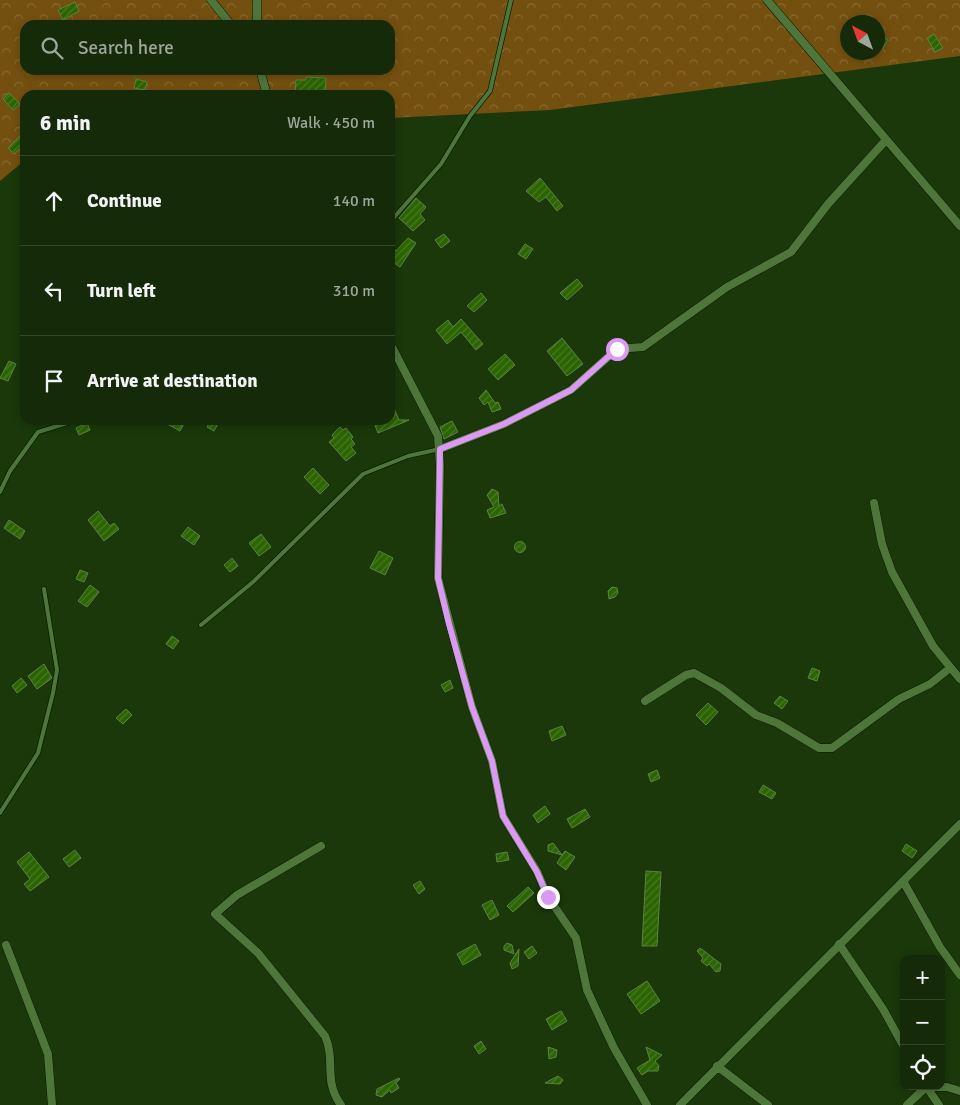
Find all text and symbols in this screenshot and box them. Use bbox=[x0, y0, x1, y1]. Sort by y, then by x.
north arrow bbox=[840, 15, 885, 60]
search box bbox=[20, 20, 395, 75]
icon: search bbox=[38, 34, 66, 62]
text: Search here bbox=[78, 36, 174, 60]
text: 6 min bbox=[40, 110, 91, 136]
text: Walk · 450 m bbox=[287, 113, 375, 133]
icon: ahead bbox=[40, 187, 68, 215]
text: Continue bbox=[87, 189, 162, 213]
text: 140 m bbox=[333, 191, 375, 211]
icon: left bbox=[40, 277, 68, 305]
text: Turn left bbox=[87, 279, 156, 303]
text: 310 m bbox=[333, 281, 375, 301]
route start bbox=[606, 338, 629, 361]
icon: arrive bbox=[40, 367, 68, 395]
text: Arrive at destination bbox=[87, 369, 258, 393]
route end bbox=[537, 886, 560, 909]
map controls bbox=[900, 955, 945, 1090]
button: + bbox=[900, 955, 945, 1000]
button: − bbox=[900, 1000, 945, 1045]
button: locate bbox=[900, 1045, 945, 1090]

